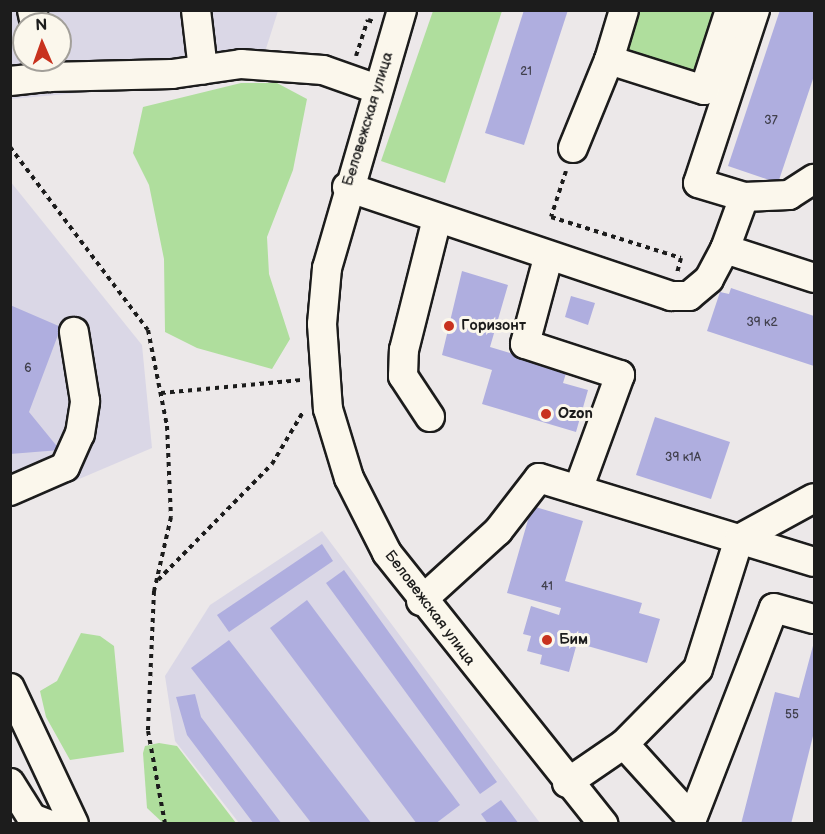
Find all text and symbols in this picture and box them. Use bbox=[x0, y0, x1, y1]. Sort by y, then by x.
north arrow bbox=[12, 12, 72, 72]
text: N bbox=[35, 16, 48, 35]
street label: Беловежская улица bbox=[339, 50, 397, 188]
house number: 21 bbox=[520, 65, 532, 79]
house number: 37 bbox=[764, 114, 778, 128]
house number: 39 к2 bbox=[746, 316, 778, 330]
place label: Горизонт bbox=[461, 317, 526, 335]
marker: Горизонт bbox=[442, 319, 456, 333]
house number: 6 bbox=[24, 362, 32, 376]
place label: Ozon bbox=[558, 405, 593, 423]
marker: Ozon bbox=[539, 407, 553, 421]
house number: 39 к1А bbox=[665, 451, 701, 465]
street label: Беловежская улица bbox=[381, 547, 479, 669]
house number: 41 bbox=[541, 580, 553, 594]
place label: Бим bbox=[559, 631, 588, 649]
marker: Бим bbox=[540, 633, 554, 647]
house number: 55 bbox=[785, 708, 799, 722]

